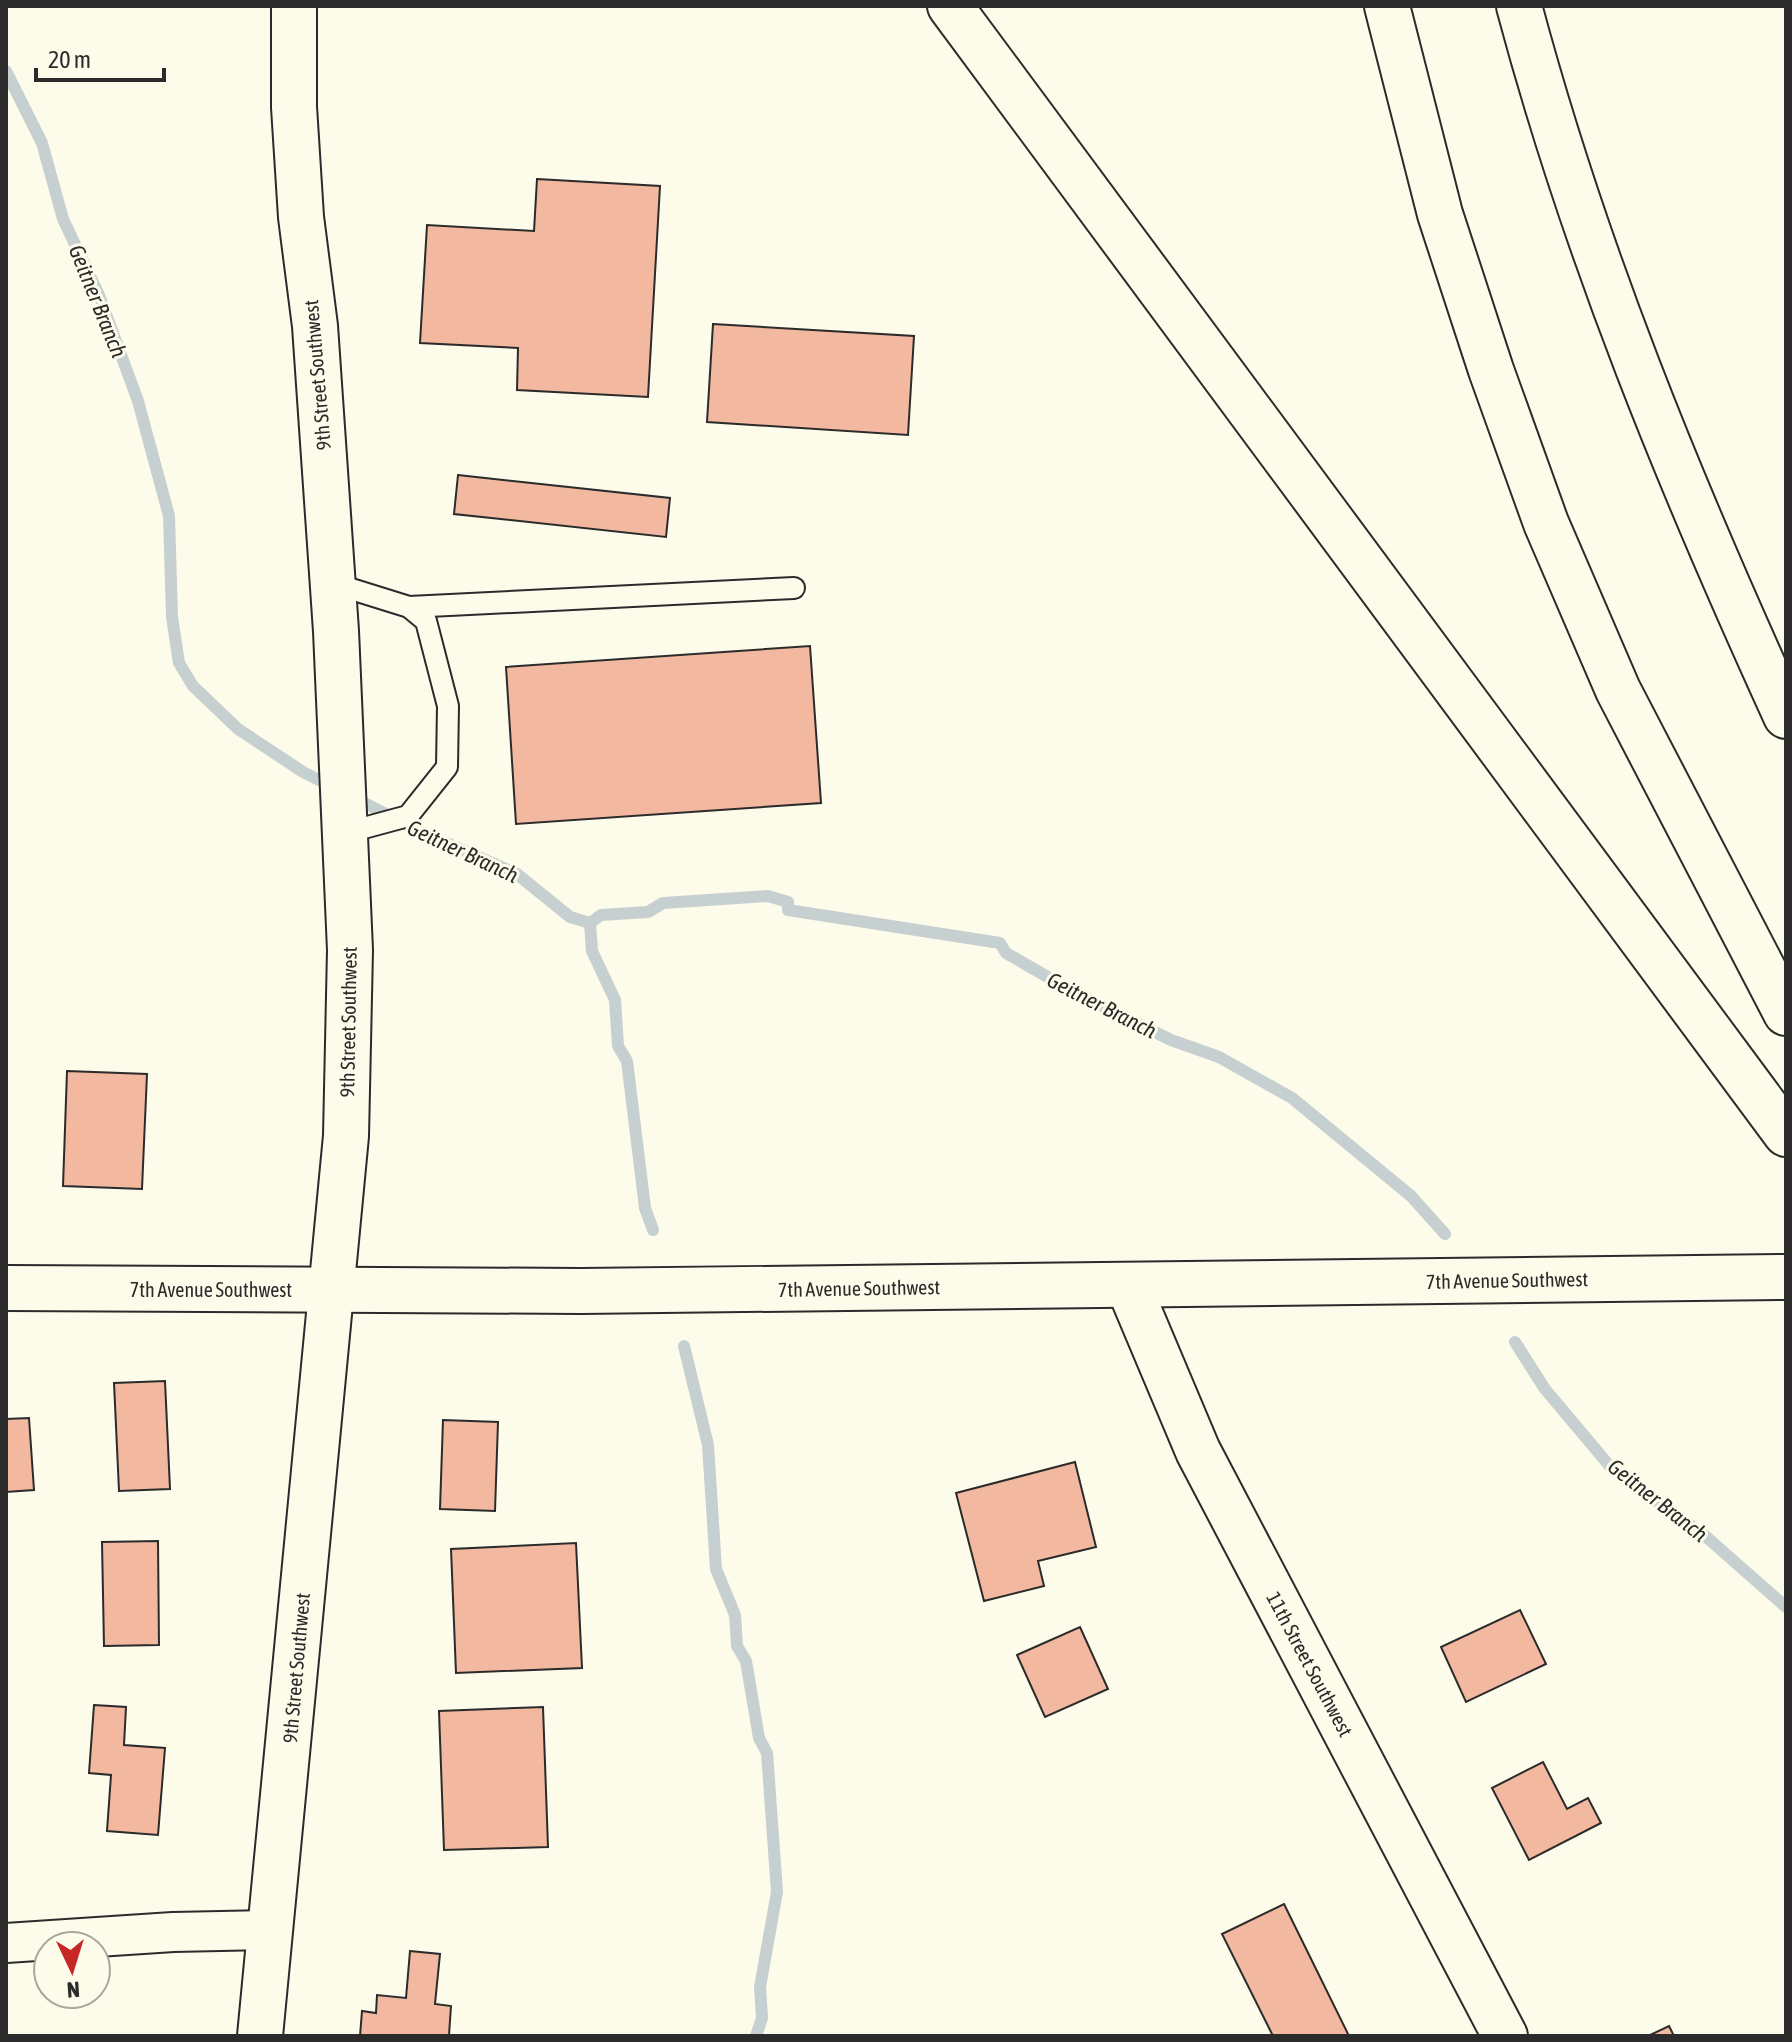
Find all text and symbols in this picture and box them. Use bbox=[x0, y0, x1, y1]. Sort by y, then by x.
scale bar bbox=[36, 32, 164, 82]
text: 20 m bbox=[48, 46, 91, 73]
water label: Geitner Branch bbox=[64, 241, 132, 361]
street label: 9th Street Southwest bbox=[299, 299, 335, 451]
water label: Geitner Branch bbox=[403, 814, 523, 888]
street label: 9th Street Southwest bbox=[335, 946, 361, 1098]
water label: Geitner Branch bbox=[1043, 966, 1161, 1044]
street label: 7th Avenue Southwest bbox=[1426, 1267, 1589, 1293]
street label: 7th Avenue Southwest bbox=[778, 1275, 941, 1301]
street label: 7th Avenue Southwest bbox=[130, 1278, 292, 1301]
water label: Geitner Branch bbox=[1603, 1453, 1713, 1547]
street label: 11th Street Southwest bbox=[1262, 1588, 1358, 1740]
street label: 9th Street Southwest bbox=[278, 1592, 314, 1744]
north arrow bbox=[32, 1930, 112, 2010]
text: N bbox=[66, 1977, 81, 2003]

